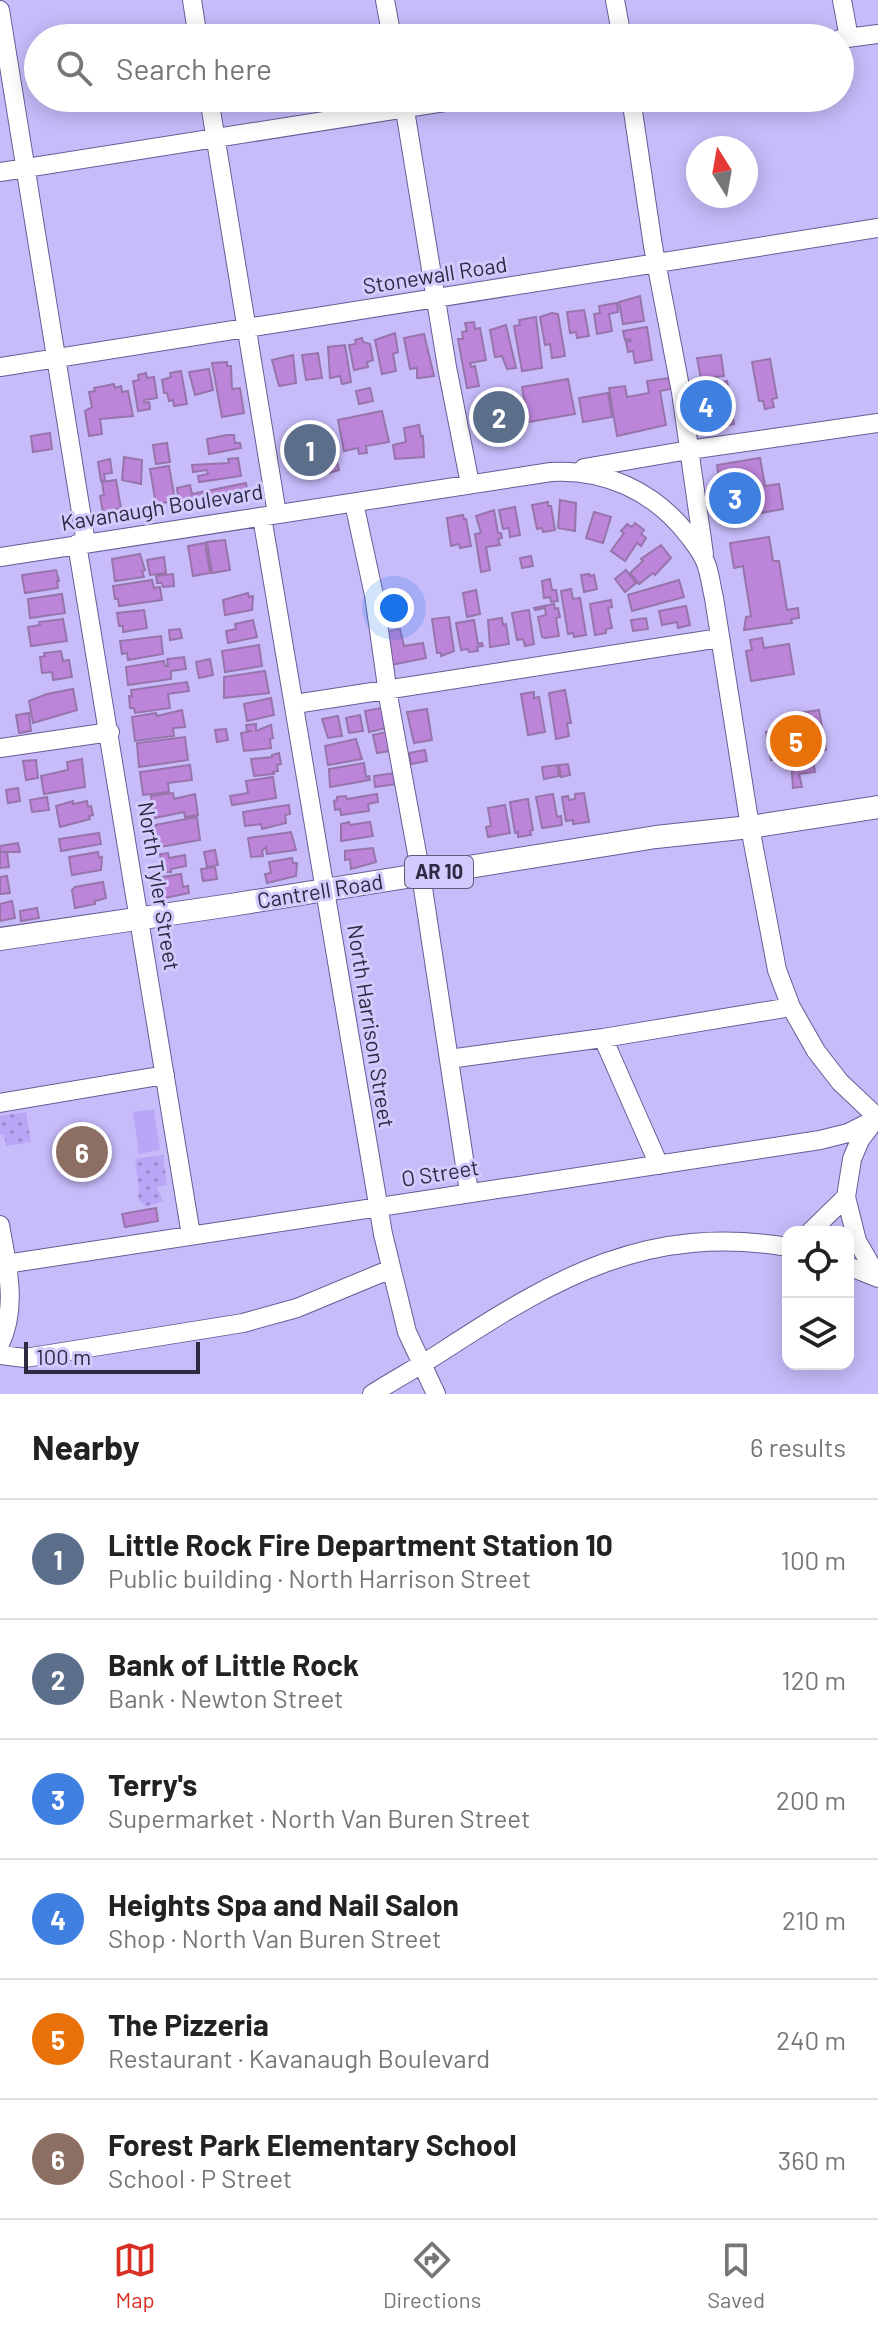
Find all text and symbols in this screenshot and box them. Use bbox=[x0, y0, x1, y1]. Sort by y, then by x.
search box bbox=[24, 24, 854, 112]
icon: search bbox=[52, 46, 96, 90]
text: Search here bbox=[116, 50, 272, 86]
north arrow bbox=[686, 136, 758, 208]
street label: Stonewall Road bbox=[361, 250, 509, 298]
pin: 4 bbox=[680, 376, 732, 436]
pin: 2 bbox=[473, 387, 525, 447]
pin: 1 bbox=[284, 420, 336, 480]
pin: 3 bbox=[709, 468, 761, 528]
street label: Kavanaugh Boulevard bbox=[59, 477, 265, 535]
your location bbox=[374, 588, 414, 628]
pin: 5 bbox=[770, 711, 822, 771]
street label: North Tyler Street bbox=[134, 800, 186, 972]
road number: AR 10 bbox=[405, 856, 473, 888]
street label: Cantrell Road bbox=[255, 867, 385, 913]
street label: North Harrison Street bbox=[343, 922, 401, 1129]
pin: 6 bbox=[56, 1122, 108, 1182]
street label: O Street bbox=[399, 1153, 480, 1191]
map controls bbox=[782, 1226, 854, 1370]
button: locate bbox=[782, 1226, 854, 1298]
button: layers bbox=[782, 1298, 854, 1370]
scale bar bbox=[24, 1338, 200, 1374]
text: 100 m bbox=[36, 1343, 91, 1369]
text: Nearby bbox=[32, 1426, 140, 1467]
text: 6 results bbox=[750, 1431, 846, 1462]
text: Little Rock Fire Department Station 10 bbox=[108, 1526, 613, 1562]
text: 1 bbox=[53, 1544, 63, 1575]
text: 100 m bbox=[781, 1544, 846, 1575]
text: Public building · North Harrison Street bbox=[108, 1562, 531, 1593]
text: Bank of Little Rock bbox=[108, 1646, 359, 1682]
text: 2 bbox=[51, 1664, 65, 1695]
text: 120 m bbox=[782, 1664, 846, 1695]
text: Bank · Newton Street bbox=[108, 1682, 344, 1713]
text: Terry's bbox=[108, 1766, 197, 1802]
text: 3 bbox=[51, 1784, 65, 1815]
text: 200 m bbox=[776, 1784, 846, 1815]
text: Supermarket · North Van Buren Street bbox=[108, 1802, 530, 1833]
text: Heights Spa and Nail Salon bbox=[108, 1886, 459, 1922]
text: 4 bbox=[50, 1904, 66, 1935]
text: 210 m bbox=[782, 1904, 846, 1935]
text: Shop · North Van Buren Street bbox=[108, 1922, 441, 1953]
text: The Pizzeria bbox=[108, 2006, 269, 2042]
text: 5 bbox=[51, 2024, 65, 2055]
text: 240 m bbox=[776, 2024, 846, 2055]
text: Restaurant · Kavanaugh Boulevard bbox=[108, 2042, 490, 2073]
text: Forest Park Elementary School bbox=[108, 2126, 517, 2162]
text: 6 bbox=[51, 2144, 65, 2175]
text: 360 m bbox=[778, 2144, 846, 2175]
text: School · P Street bbox=[108, 2162, 292, 2193]
tab: Map bbox=[113, 2238, 157, 2312]
tab: Directions bbox=[383, 2238, 481, 2312]
tab: Saved bbox=[707, 2238, 765, 2312]

